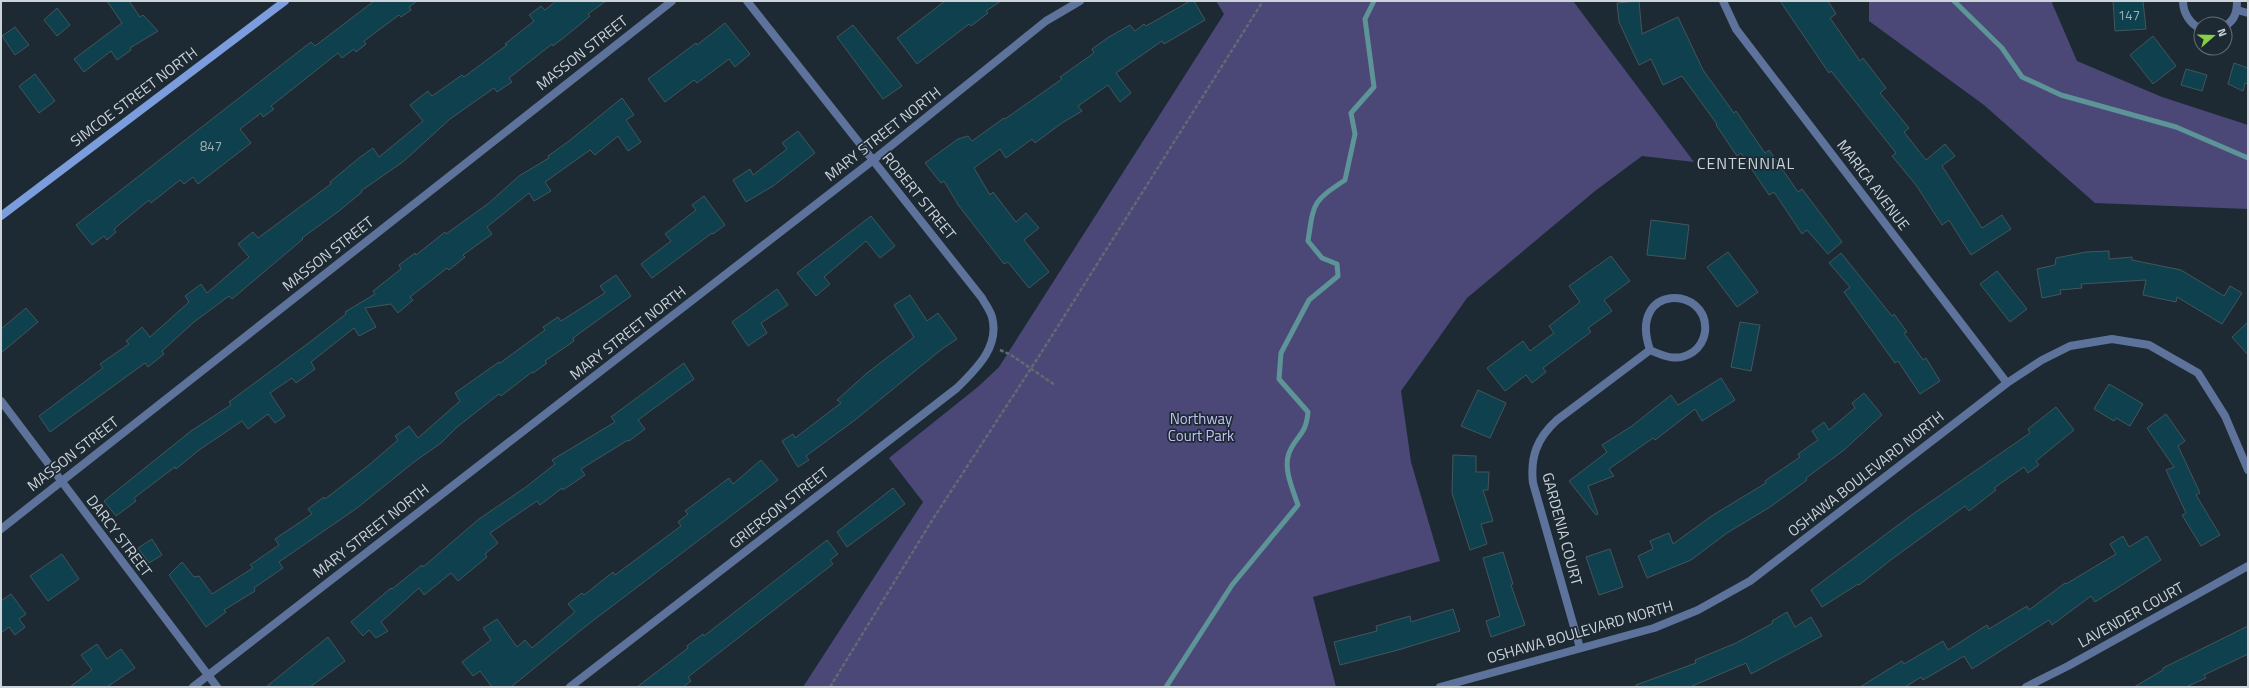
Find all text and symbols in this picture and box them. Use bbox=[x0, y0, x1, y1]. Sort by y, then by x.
house number: 147 bbox=[2118, 5, 2140, 25]
street label: MASSON STREET bbox=[531, 9, 633, 96]
north arrow bbox=[2193, 16, 2233, 56]
text: N bbox=[2214, 26, 2231, 39]
street label: SIMCOE STREET NORTH bbox=[65, 41, 202, 152]
street label: MARY STREET NORTH bbox=[820, 81, 946, 186]
street label: MARICA AVENUE bbox=[1832, 134, 1915, 235]
house number: 847 bbox=[200, 136, 222, 156]
street label: ROBERT STREET bbox=[877, 147, 962, 244]
district label: CENTENNIAL bbox=[1697, 151, 1795, 175]
street label: MASSON STREET bbox=[277, 210, 379, 297]
street label: MARY STREET NORTH bbox=[565, 280, 691, 385]
street label: OSHAWA BOULEVARD NORTH bbox=[1783, 405, 1949, 542]
park label: Northway Court Park bbox=[1168, 407, 1234, 447]
street label: MASSON STREET bbox=[22, 410, 124, 497]
street label: GRIERSON STREET bbox=[724, 461, 833, 554]
street label: GARDENIA COURT bbox=[1536, 470, 1589, 588]
street label: MARY STREET NORTH bbox=[308, 478, 434, 583]
street label: DARCY STREET bbox=[81, 490, 158, 581]
street label: LAVENDER COURT bbox=[2074, 576, 2188, 653]
street label: OSHAWA BOULEVARD NORTH bbox=[1484, 594, 1676, 669]

